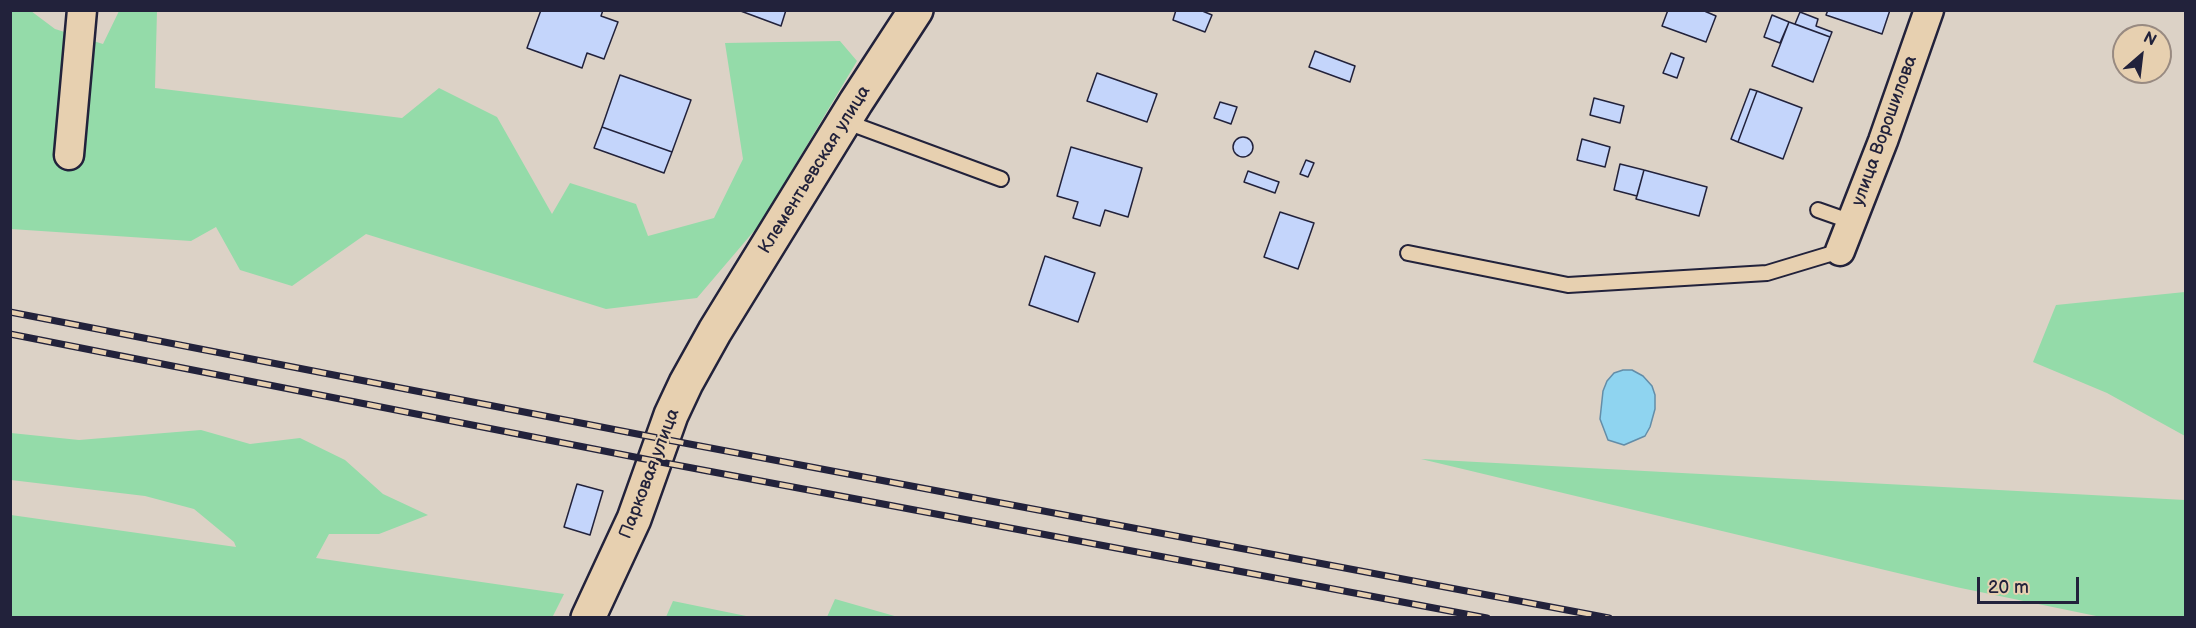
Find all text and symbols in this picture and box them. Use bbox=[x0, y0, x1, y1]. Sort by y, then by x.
north arrow bbox=[2112, 24, 2172, 84]
text: N bbox=[2140, 28, 2160, 51]
street label: улица Ворошилова bbox=[1848, 53, 1922, 209]
street label: Клементьевская улица bbox=[754, 82, 876, 258]
street label: Парковая улица bbox=[615, 406, 685, 542]
scale bar bbox=[1980, 565, 2082, 603]
text: 20 m bbox=[1988, 577, 2029, 598]

